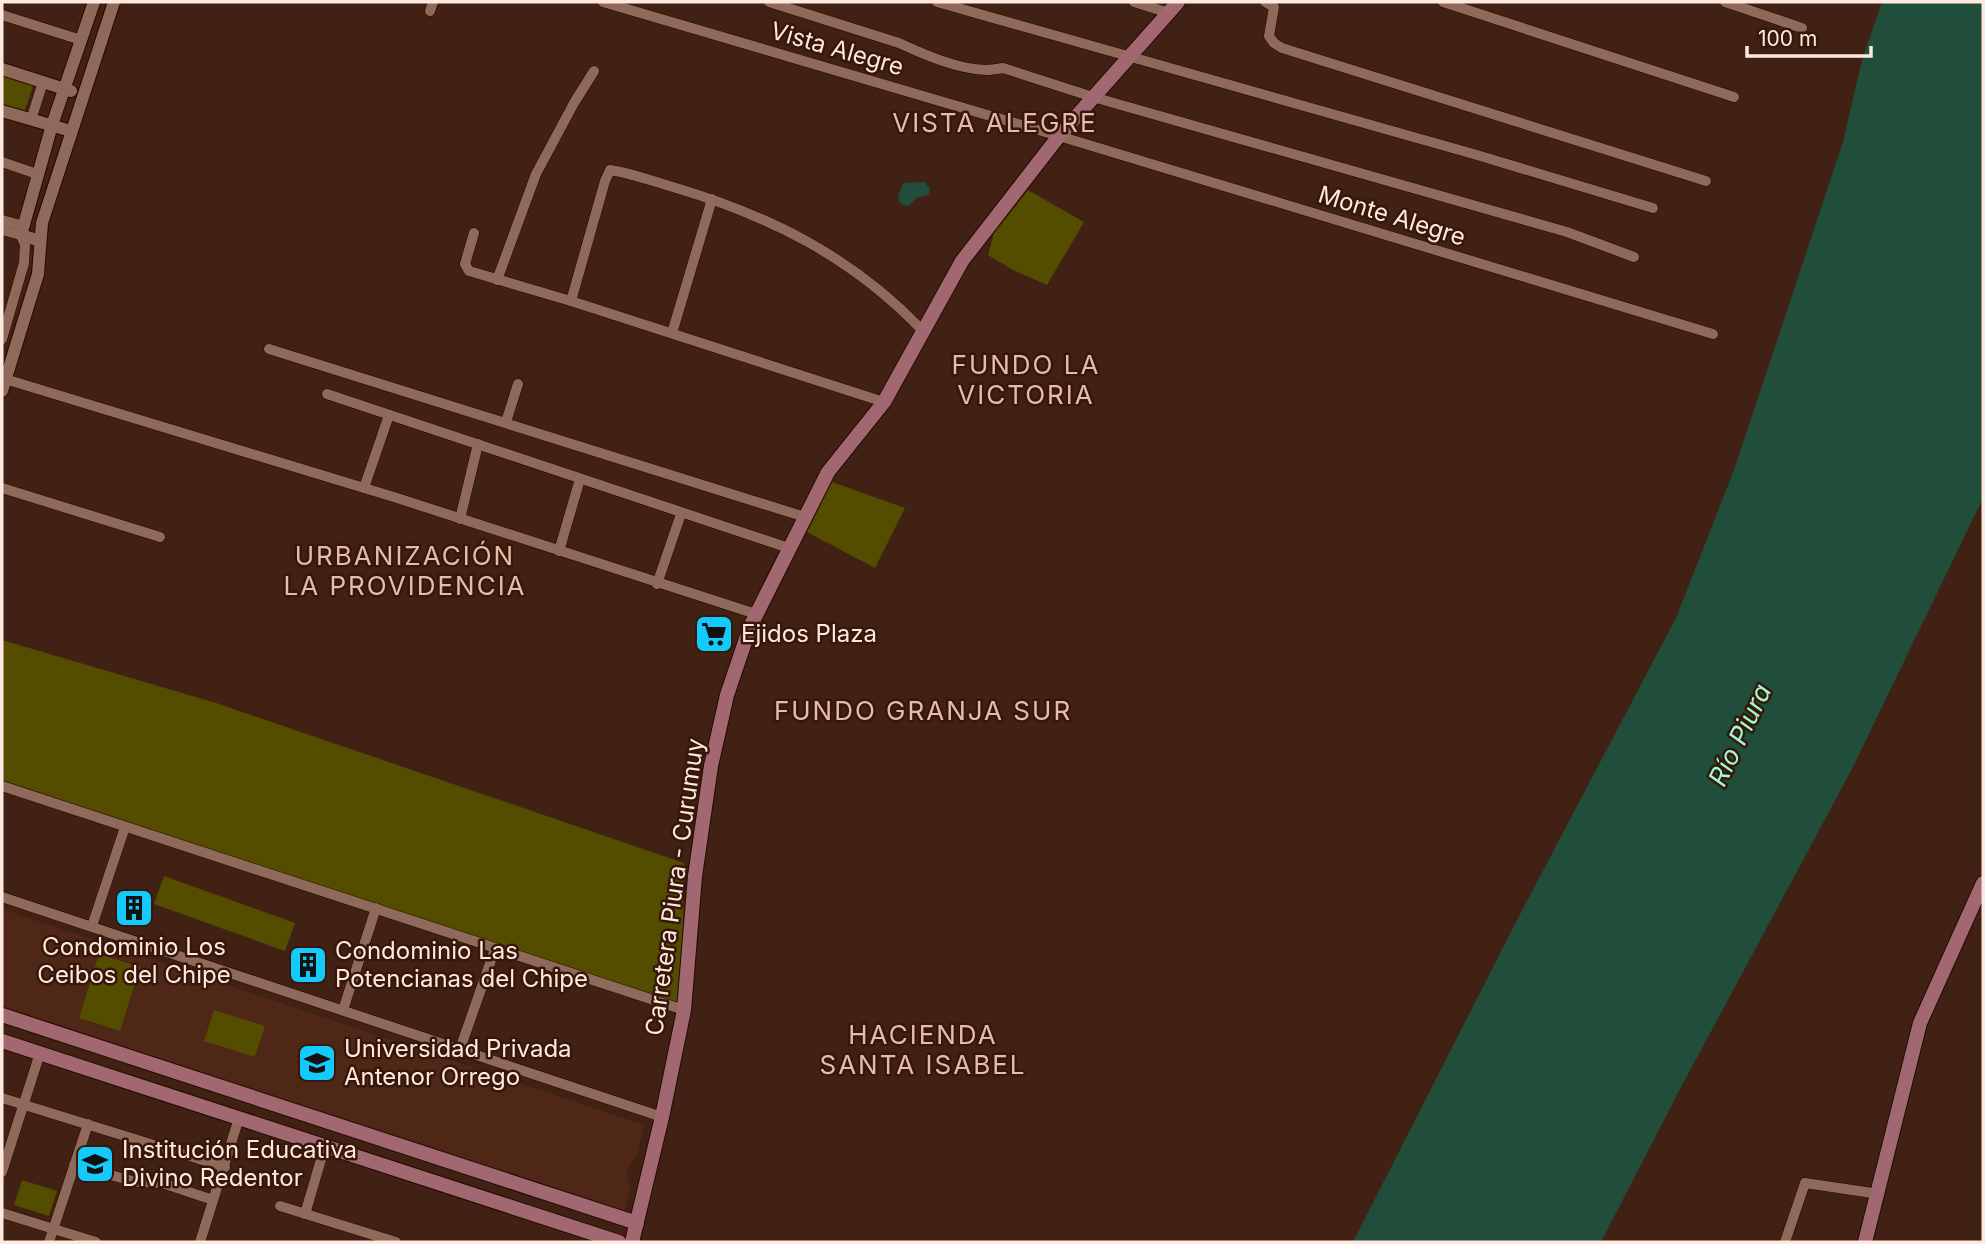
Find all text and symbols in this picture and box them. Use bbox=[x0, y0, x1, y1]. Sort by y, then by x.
scale bar bbox=[1747, 14, 1871, 58]
street label: Vista Alegre bbox=[767, 16, 907, 81]
text: 100 m bbox=[1758, 26, 1817, 51]
district label: VISTA ALEGRE bbox=[892, 107, 1098, 138]
street label: Monte Alegre bbox=[1315, 179, 1469, 252]
district label: FUNDO LA VICTORIA bbox=[952, 349, 1100, 410]
district label: URBANIZACIÓN LA PROVIDENCIA bbox=[283, 540, 527, 601]
supermarket icon: Ejidos Plaza bbox=[693, 613, 735, 655]
place label: Ejidos Plaza bbox=[741, 619, 877, 648]
water label: Río Piura bbox=[1702, 679, 1778, 791]
district label: FUNDO GRANJA SUR bbox=[774, 695, 1072, 726]
street label: Carretera Piura - Curumuy bbox=[639, 736, 710, 1037]
building icon: Condominio Los Ceibos del Chipe bbox=[113, 887, 155, 929]
place label: Condominio Los Ceibos del Chipe bbox=[37, 932, 231, 989]
place label: Condominio Las Potencianas del Chipe bbox=[335, 936, 588, 993]
building icon: Condominio Las Potencianas del Chipe bbox=[287, 944, 329, 986]
district label: HACIENDA SANTA ISABEL bbox=[820, 1019, 1026, 1080]
place label: Universidad Privada Antenor Orrego bbox=[344, 1034, 572, 1091]
school or university icon: Universidad Privada Antenor Orrego bbox=[296, 1042, 338, 1084]
place label: Institución Educativa Divino Redentor bbox=[122, 1135, 357, 1192]
school or university icon: Institución Educativa Divino Redentor bbox=[74, 1143, 116, 1185]

